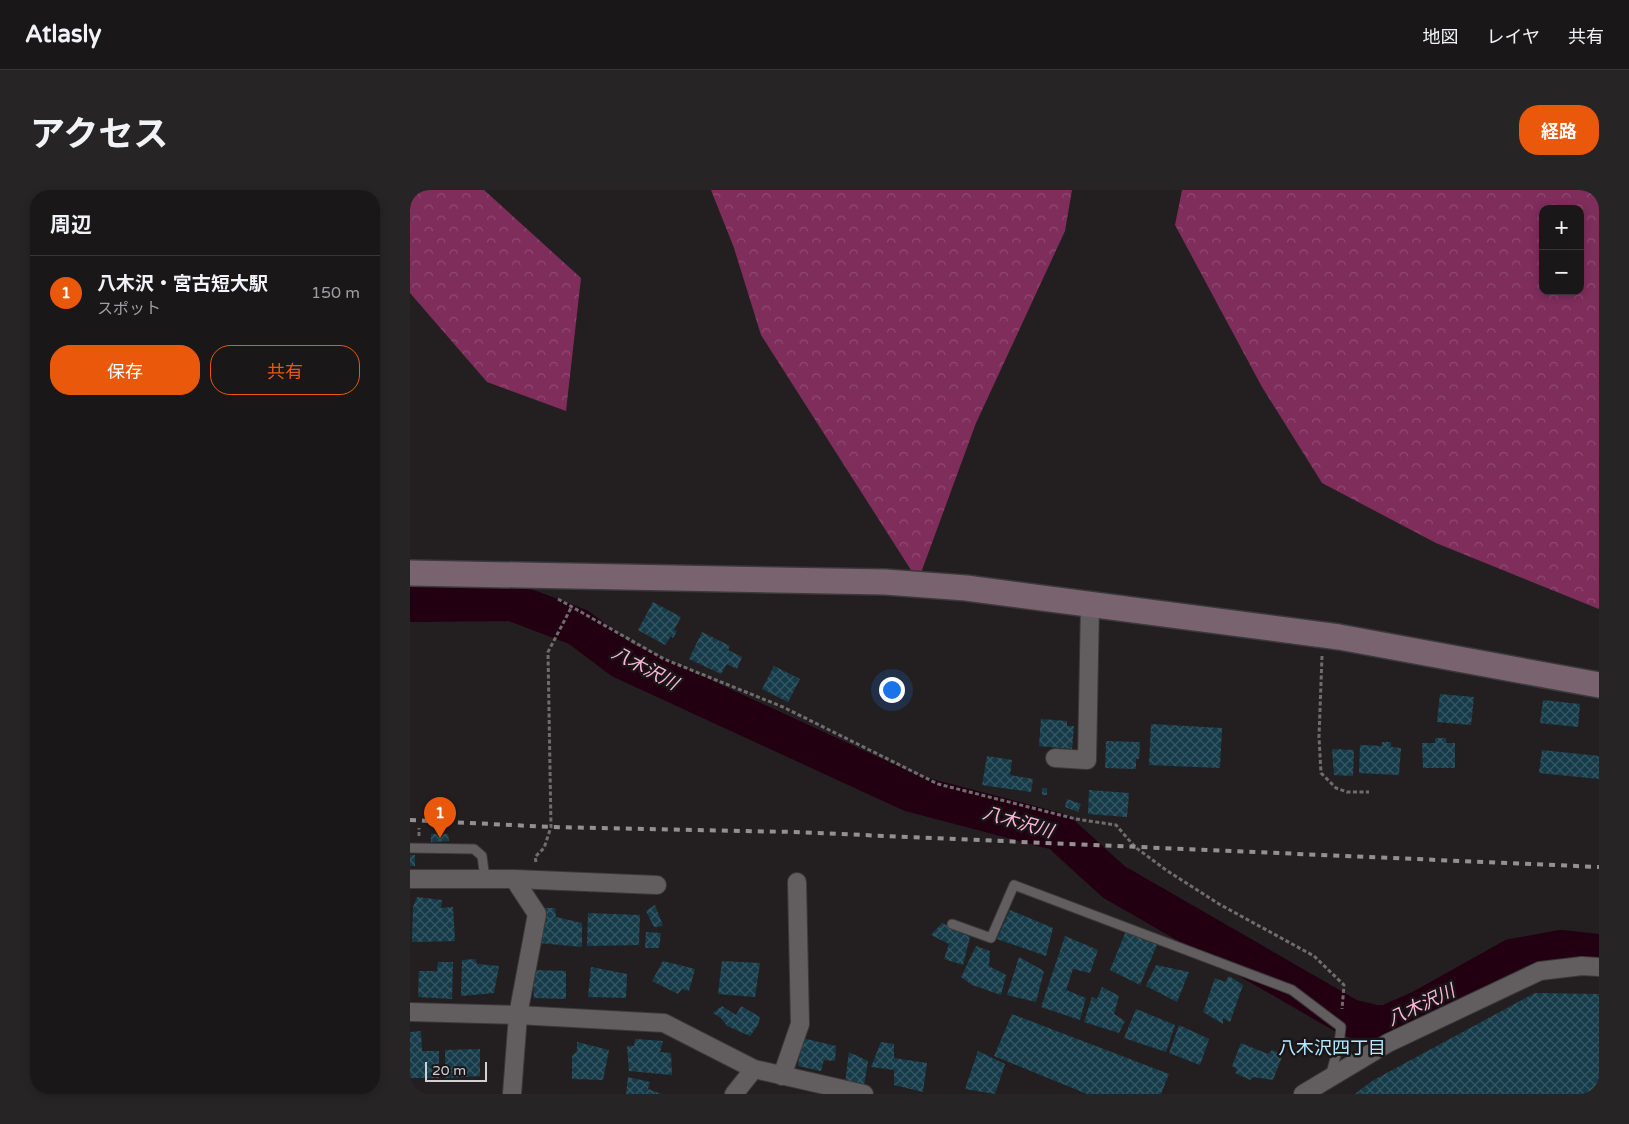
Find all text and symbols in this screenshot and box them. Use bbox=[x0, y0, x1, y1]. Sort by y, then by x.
text: Atlasly bbox=[25, 20, 101, 49]
text: 地図 bbox=[1423, 26, 1459, 48]
text: レイヤ bbox=[1487, 26, 1540, 48]
text: 共有 bbox=[1568, 26, 1604, 48]
button: 経路 bbox=[1519, 105, 1599, 155]
text: アクセス bbox=[30, 114, 168, 156]
map controls bbox=[1539, 205, 1584, 295]
button: + bbox=[1539, 205, 1584, 250]
text: 周辺 bbox=[50, 213, 92, 238]
button: − bbox=[1539, 250, 1584, 295]
text: 八木沢・宮古短大駅 bbox=[97, 273, 268, 295]
text: 1 bbox=[61, 283, 71, 303]
text: 150 m bbox=[311, 283, 360, 303]
text: スポット bbox=[97, 299, 161, 319]
button: 保存 bbox=[50, 345, 200, 395]
button: 共有 bbox=[210, 345, 360, 395]
water label: 八木沢川 bbox=[608, 641, 684, 696]
your location bbox=[879, 677, 905, 703]
pin: 1 bbox=[424, 797, 456, 838]
water label: 八木沢川 bbox=[980, 802, 1058, 843]
water label: 八木沢川 bbox=[1384, 979, 1460, 1030]
district label: 八木沢四丁目 bbox=[1278, 1037, 1386, 1059]
scale bar bbox=[425, 1059, 488, 1082]
text: 20 m bbox=[432, 1062, 466, 1079]

